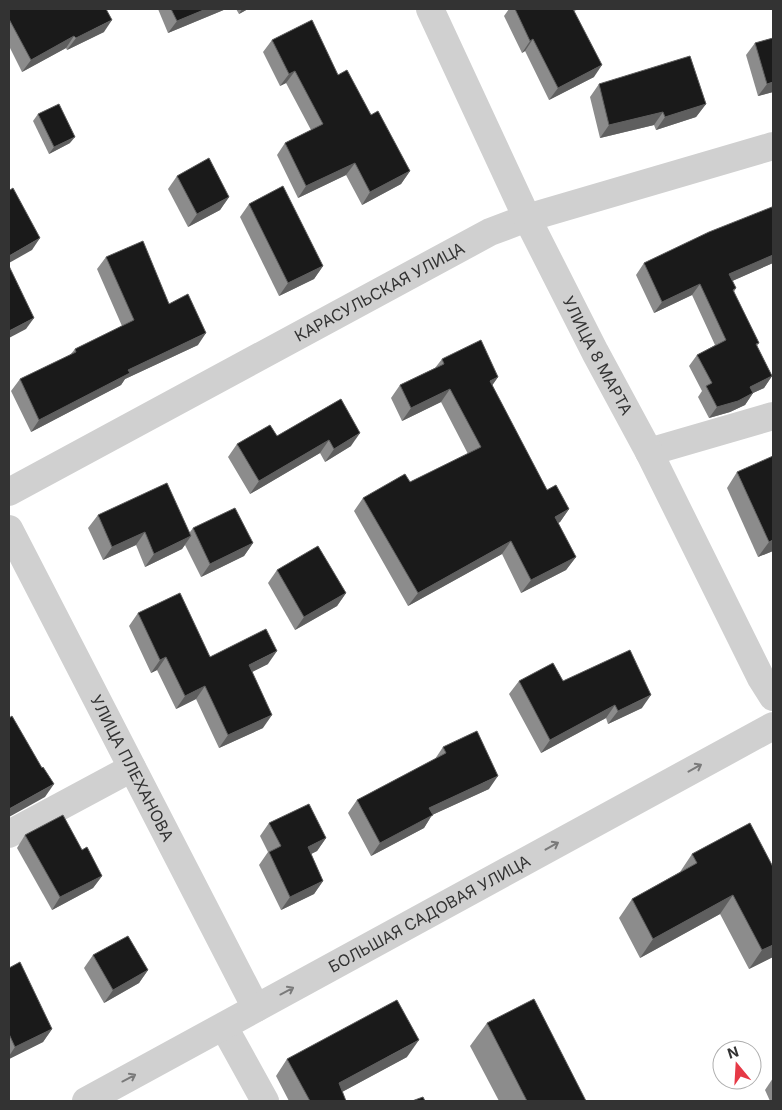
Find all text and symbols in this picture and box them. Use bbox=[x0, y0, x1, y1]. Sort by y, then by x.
street label: КАРАСУЛЬСКАЯ УЛИЦА bbox=[291, 238, 468, 346]
street label: УЛИЦА 8 МАРТА bbox=[558, 293, 637, 418]
street label: УЛИЦА ПЛЕХАНОВА bbox=[86, 691, 178, 845]
one-way arrow bbox=[687, 763, 702, 773]
one-way arrow bbox=[545, 841, 559, 851]
street label: БОЛЬШАЯ САДОВАЯ УЛИЦА bbox=[325, 851, 534, 977]
one-way arrow bbox=[279, 986, 294, 995]
north arrow bbox=[712, 1040, 762, 1090]
text: N bbox=[725, 1042, 741, 1062]
one-way arrow bbox=[122, 1073, 137, 1083]

